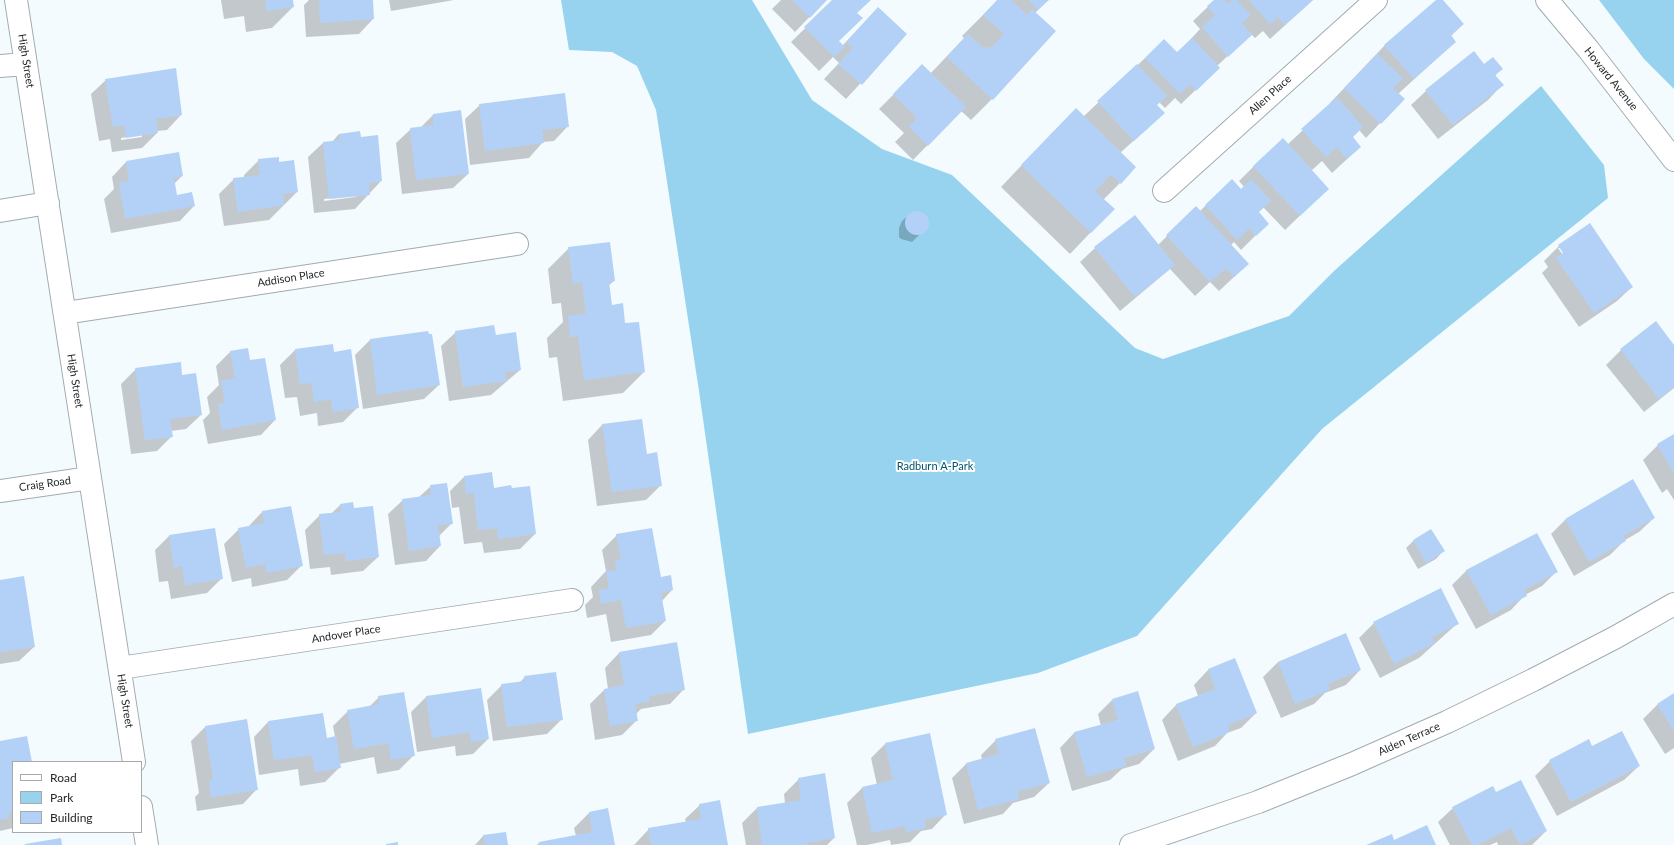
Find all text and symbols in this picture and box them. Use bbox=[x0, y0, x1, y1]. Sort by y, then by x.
street label: High Street bbox=[15, 33, 37, 89]
street label: Howard Avenue bbox=[1581, 45, 1641, 113]
street label: Allen Place bbox=[1246, 72, 1294, 118]
street label: Addison Place bbox=[256, 266, 326, 290]
street label: High Street bbox=[64, 353, 86, 409]
park label: Radburn A-Park bbox=[897, 459, 973, 473]
street label: Craig Road bbox=[18, 474, 72, 494]
street label: Andover Place bbox=[311, 622, 381, 646]
street label: High Street bbox=[114, 673, 136, 729]
street label: Alden Terrace bbox=[1376, 719, 1442, 759]
legend bbox=[12, 761, 142, 833]
text: Road bbox=[50, 770, 77, 785]
text: Park bbox=[50, 790, 73, 805]
text: Building bbox=[50, 810, 93, 825]

